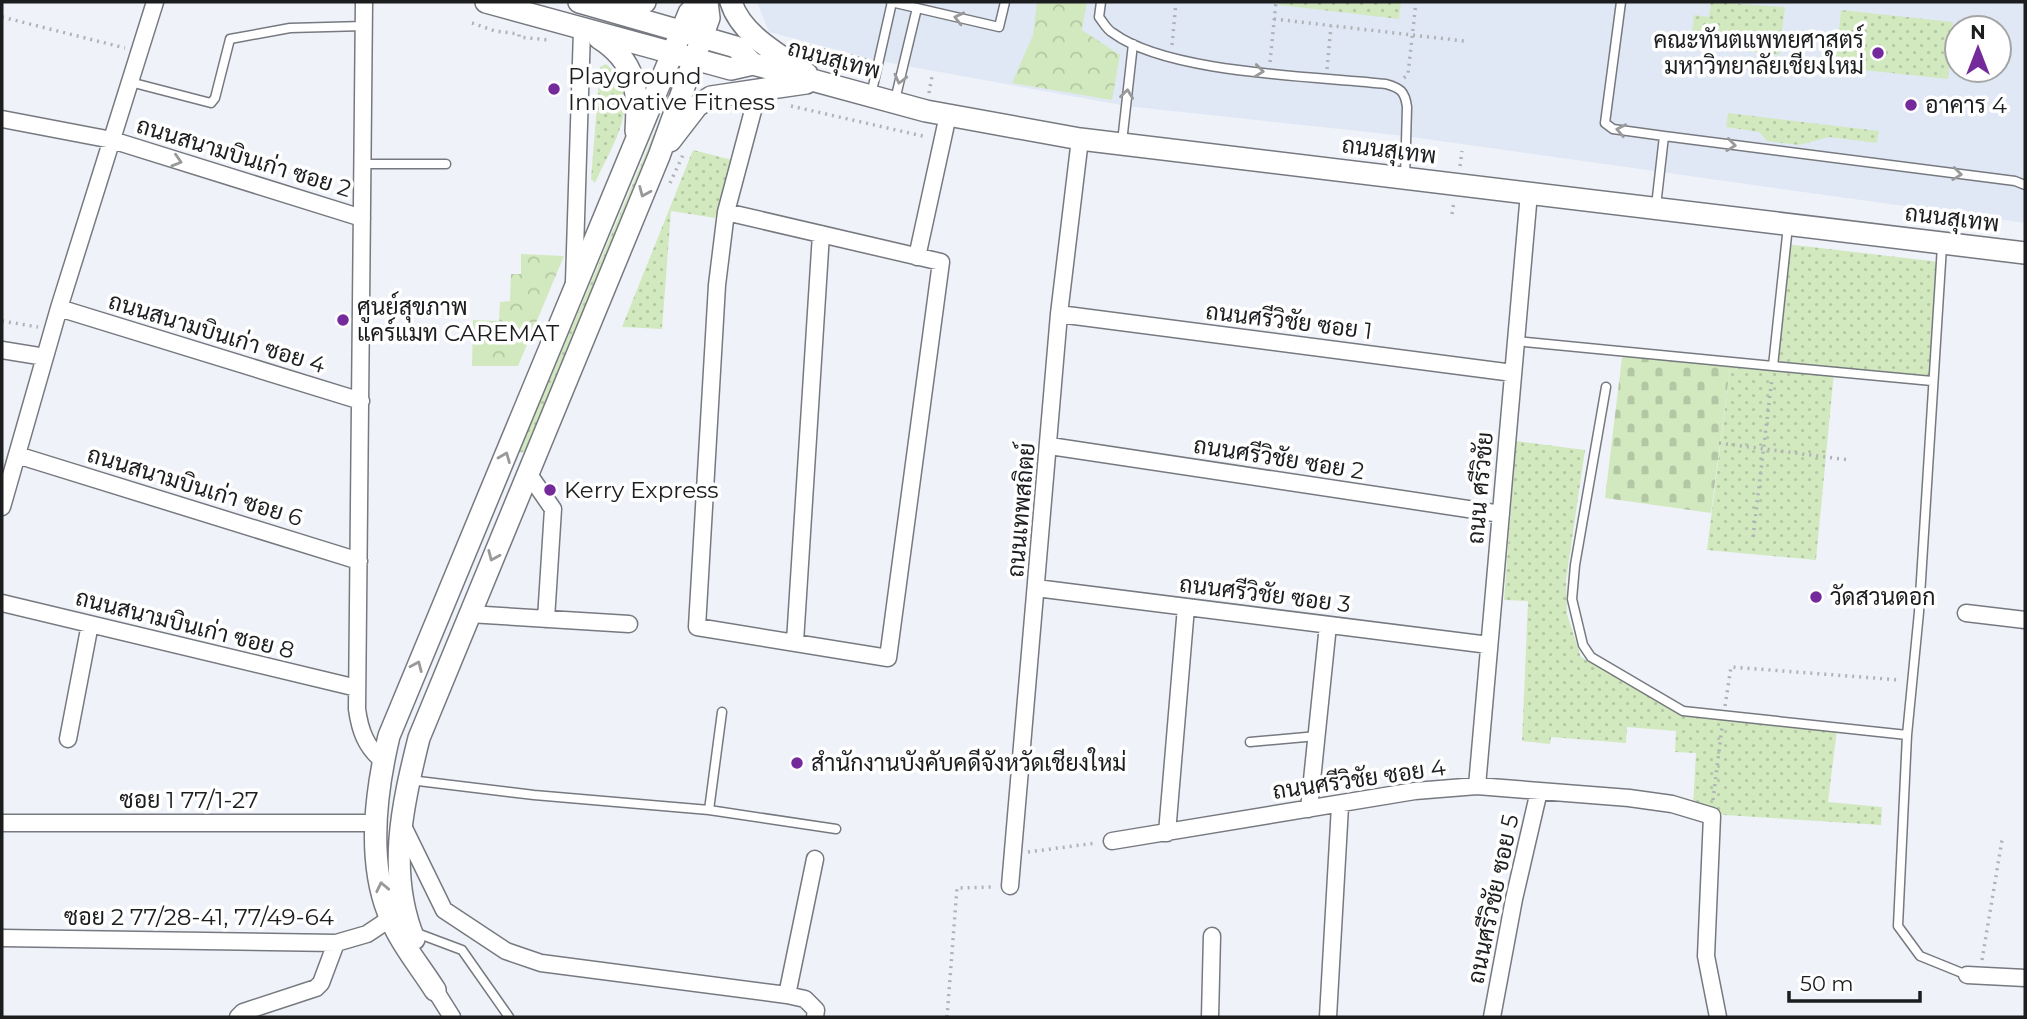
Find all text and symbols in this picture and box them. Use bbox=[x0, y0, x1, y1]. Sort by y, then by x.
one-way arrow bbox=[953, 12, 965, 26]
north arrow bbox=[1943, 14, 2013, 84]
text: N bbox=[1970, 21, 1986, 44]
place label: คณะทันตแพทยศาสตร์ มหาวิทยาลัยเชียงใหม่ bbox=[1653, 24, 1864, 80]
street label: ถนนสุเทพ bbox=[784, 33, 883, 87]
marker: คณะทันตแพทยศาสตร์ มหาวิทยาลัยเชียงใหม่ bbox=[1870, 45, 1886, 61]
place label: Playground Innovative Fitness bbox=[568, 62, 775, 116]
one-way arrow bbox=[1254, 63, 1265, 78]
one-way arrow bbox=[894, 73, 909, 85]
marker: Playground Innovative Fitness bbox=[546, 81, 562, 97]
one-way arrow bbox=[1119, 88, 1134, 99]
place label: อาคาร 4 bbox=[1925, 91, 2007, 119]
marker: อาคาร 4 bbox=[1903, 97, 1919, 113]
street label: ถนนสนามบินเก่า ซอย 2 bbox=[133, 111, 355, 203]
one-way arrow bbox=[1615, 123, 1627, 138]
street label: ถนนสุเทพ bbox=[1340, 130, 1438, 172]
one-way arrow bbox=[1726, 137, 1737, 152]
one-way arrow bbox=[171, 152, 183, 167]
one-way arrow bbox=[1951, 166, 1963, 181]
one-way arrow bbox=[639, 185, 653, 197]
street label: ถนนสุเทพ bbox=[1903, 198, 2001, 240]
street label: ถนนสนามบินเก่า ซอย 4 bbox=[105, 287, 329, 379]
place label: ศูนย์สุขภาพ แคร์แมท CAREMAT bbox=[357, 291, 560, 347]
street label: ถนนศรีวิชัย ซอย 1 bbox=[1204, 296, 1374, 345]
marker: ศูนย์สุขภาพ แคร์แมท CAREMAT bbox=[335, 312, 351, 328]
street label: ถนนศรีวิชัย ซอย 2 bbox=[1192, 430, 1367, 485]
street label: ถนน ศรีวิชัย bbox=[1460, 431, 1499, 545]
street label: ถนนสนามบินเก่า ซอย 6 bbox=[84, 440, 306, 532]
street label: ถนนเทพสถิตย์ bbox=[999, 441, 1041, 579]
one-way arrow bbox=[497, 451, 511, 463]
place label: Kerry Express bbox=[564, 476, 719, 504]
marker: Kerry Express bbox=[542, 482, 558, 498]
one-way arrow bbox=[487, 549, 501, 562]
street label: ถนนศรีวิชัย ซอย 3 bbox=[1178, 569, 1352, 618]
street label: ถนนสนามบินเก่า ซอย 8 bbox=[73, 583, 297, 665]
place label: วัดสวนดอก bbox=[1830, 583, 1936, 611]
marker: วัดสวนดอก bbox=[1808, 589, 1824, 605]
one-way arrow bbox=[409, 661, 423, 673]
place label: สำนักงานบังคับคดีจังหวัดเชียงใหม่ bbox=[811, 747, 1126, 777]
street label: ถนนศรีวิชัย ซอย 4 bbox=[1270, 752, 1447, 805]
marker: สำนักงานบังคับคดีจังหวัดเชียงใหม่ bbox=[789, 755, 805, 771]
street label: ซอย 1 77/1-27 bbox=[119, 786, 259, 814]
street label: ถนนศรีวิชัย ซอย 5 bbox=[1460, 812, 1525, 986]
one-way arrow bbox=[375, 881, 390, 893]
street label: ซอย 2 77/28-41, 77/49-64 bbox=[64, 903, 334, 931]
scale bar bbox=[1789, 960, 1920, 1004]
text: 50 m bbox=[1800, 971, 1854, 996]

